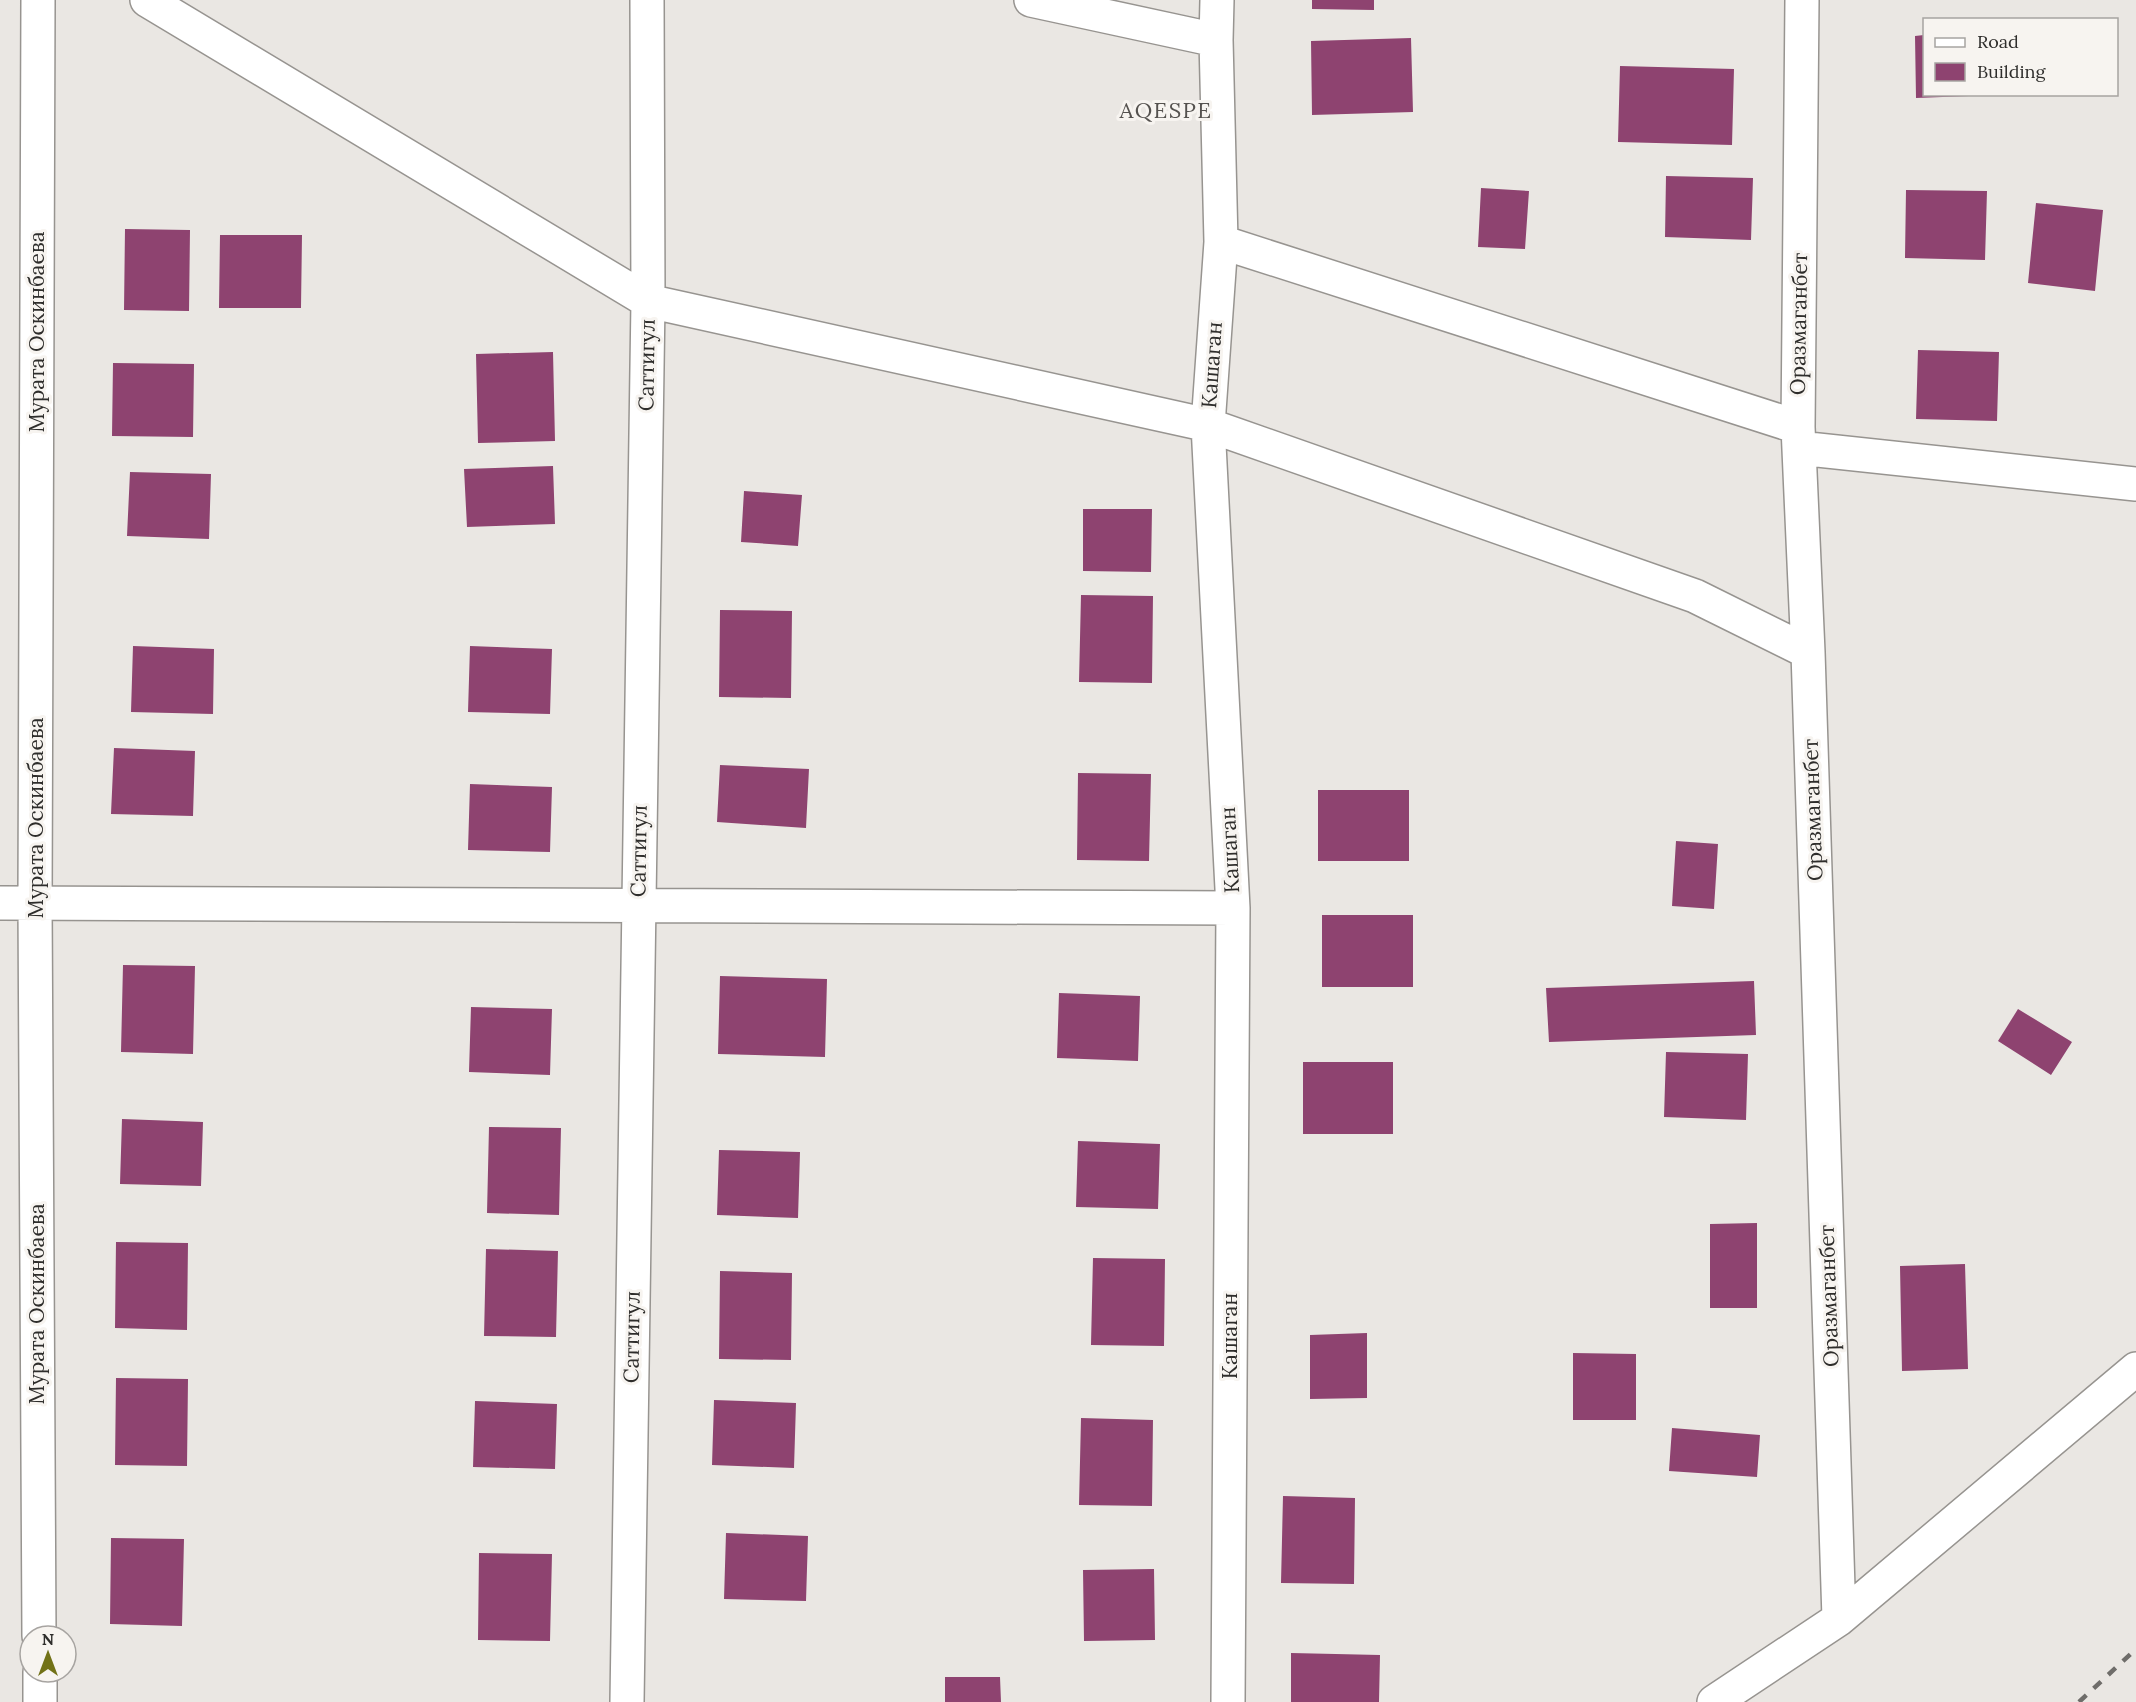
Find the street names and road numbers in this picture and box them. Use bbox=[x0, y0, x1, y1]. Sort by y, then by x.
street label: Мурата Оскинбаева bbox=[23, 231, 50, 433]
street label: Оразмаганбет bbox=[1784, 253, 1813, 395]
street label: Саттигул bbox=[632, 319, 661, 411]
street label: Кашаган bbox=[1195, 321, 1228, 409]
street label: Мурата Оскинбаева bbox=[22, 717, 49, 919]
street label: Оразмаганбет bbox=[1797, 738, 1828, 882]
street label: Саттигул bbox=[624, 805, 653, 897]
street label: Кашаган bbox=[1214, 806, 1245, 894]
street label: Мурата Оскинбаева bbox=[23, 1203, 50, 1405]
street label: Оразмаганбет bbox=[1813, 1224, 1844, 1368]
street label: Саттигул bbox=[617, 1291, 646, 1383]
street label: Кашаган bbox=[1216, 1293, 1243, 1379]

